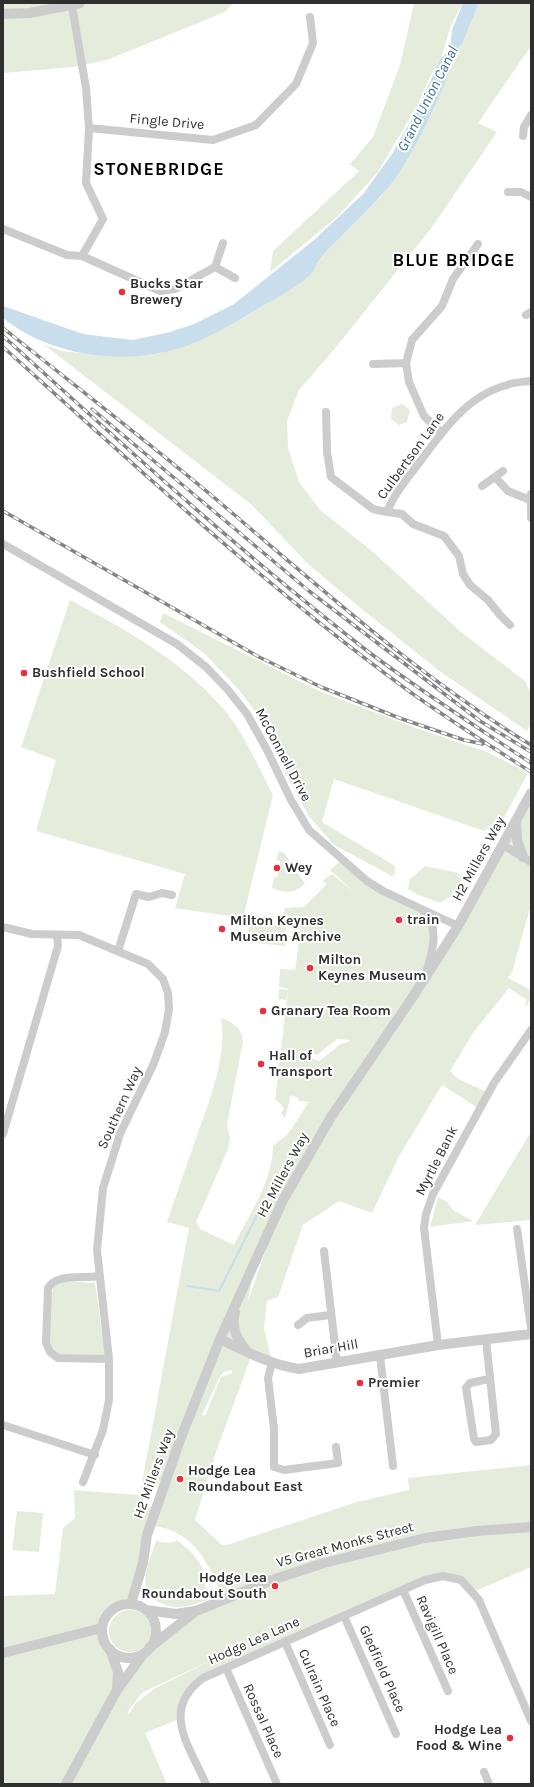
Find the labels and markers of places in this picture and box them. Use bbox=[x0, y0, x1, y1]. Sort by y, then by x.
place label: Bucks Star Brewery bbox=[130, 276, 203, 308]
marker: Bucks Star Brewery bbox=[117, 287, 127, 297]
place label: Bushfield School bbox=[32, 665, 145, 681]
marker: Bushfield School bbox=[19, 668, 29, 678]
place label: Wey bbox=[285, 860, 312, 876]
marker: Wey bbox=[272, 863, 282, 873]
place label: train bbox=[407, 912, 440, 928]
place label: Milton Keynes Museum Archive bbox=[230, 913, 341, 946]
marker: train bbox=[394, 915, 404, 925]
marker: Milton Keynes Museum Archive bbox=[217, 924, 227, 934]
place label: Milton Keynes Museum bbox=[318, 952, 427, 984]
marker: Milton Keynes Museum bbox=[305, 963, 315, 973]
place label: Granary Tea Room bbox=[271, 1003, 391, 1019]
marker: Granary Tea Room bbox=[258, 1006, 268, 1016]
place label: Hall of Transport bbox=[269, 1048, 333, 1080]
marker: Hall of Transport bbox=[256, 1059, 266, 1069]
place label: Premier bbox=[368, 1375, 420, 1391]
marker: Premier bbox=[355, 1378, 365, 1388]
place label: Hodge Lea Roundabout East bbox=[188, 1463, 303, 1496]
marker: Hodge Lea Roundabout East bbox=[175, 1474, 185, 1484]
place label: Hodge Lea Roundabout South bbox=[142, 1570, 267, 1602]
marker: Hodge Lea Roundabout South bbox=[270, 1581, 280, 1591]
place label: Hodge Lea Food & Wine bbox=[416, 1722, 502, 1754]
marker: Hodge Lea Food & Wine bbox=[505, 1733, 515, 1743]

